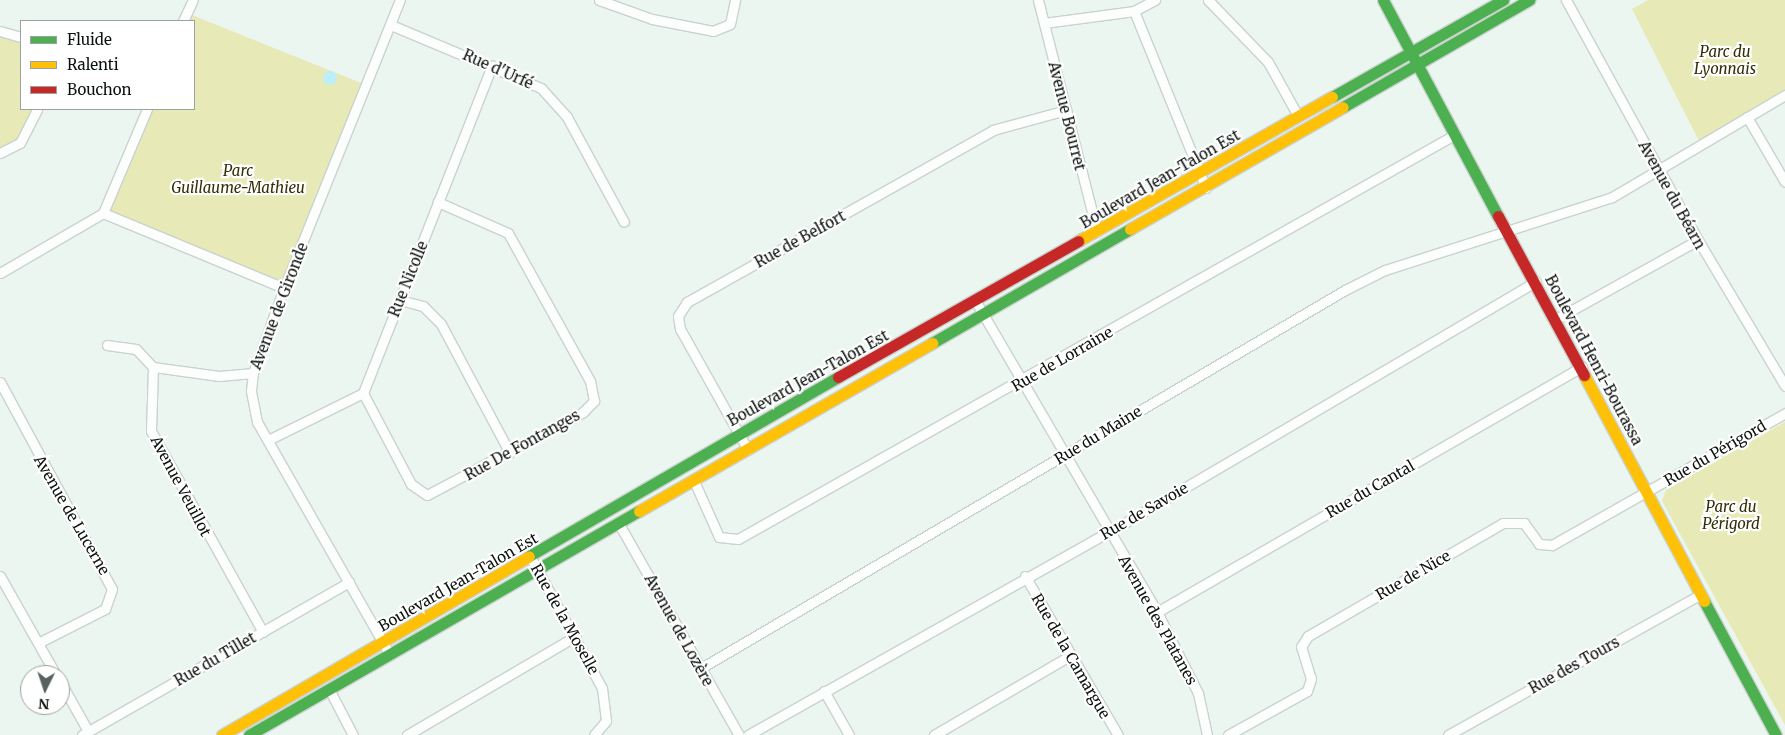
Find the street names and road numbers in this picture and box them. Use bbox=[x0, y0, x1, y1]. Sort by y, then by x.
street label: Rue d'Urfé bbox=[460, 46, 536, 92]
street label: Avenue Bourret bbox=[1045, 60, 1089, 172]
street label: Boulevard Jean-Talon Est bbox=[1077, 126, 1243, 232]
street label: Avenue du Béarn bbox=[1635, 138, 1709, 252]
street label: Rue de Belfort bbox=[751, 207, 849, 271]
street label: Rue Nicolle bbox=[385, 238, 431, 320]
street label: Avenue de Gironde bbox=[247, 240, 311, 372]
street label: Boulevard Henri-Bourassa bbox=[1541, 272, 1647, 448]
street label: Rue de Lorraine bbox=[1008, 323, 1116, 395]
street label: Boulevard Jean-Talon Est bbox=[724, 326, 892, 430]
street label: Rue du Maine bbox=[1051, 402, 1145, 468]
street label: Rue De Fontanges bbox=[461, 406, 583, 484]
street label: Rue du Périgord bbox=[1661, 417, 1769, 489]
street label: Avenue Veuillot bbox=[147, 433, 215, 539]
street label: Avenue de Lucerne bbox=[30, 452, 114, 578]
street label: Rue du Cantal bbox=[1322, 456, 1418, 522]
street label: Rue de Savoie bbox=[1097, 479, 1191, 543]
street label: Boulevard Jean-Talon Est bbox=[375, 529, 541, 635]
street label: Rue de Nice bbox=[1373, 546, 1453, 604]
street label: Avenue des Platanes bbox=[1115, 552, 1201, 688]
street label: Rue de la Moselle bbox=[527, 561, 603, 677]
street label: Avenue de Lozère bbox=[641, 571, 717, 689]
street label: Rue de la Camargue bbox=[1028, 590, 1114, 722]
street label: Rue du Tillet bbox=[171, 628, 259, 690]
street label: Rue des Tours bbox=[1526, 633, 1622, 697]

